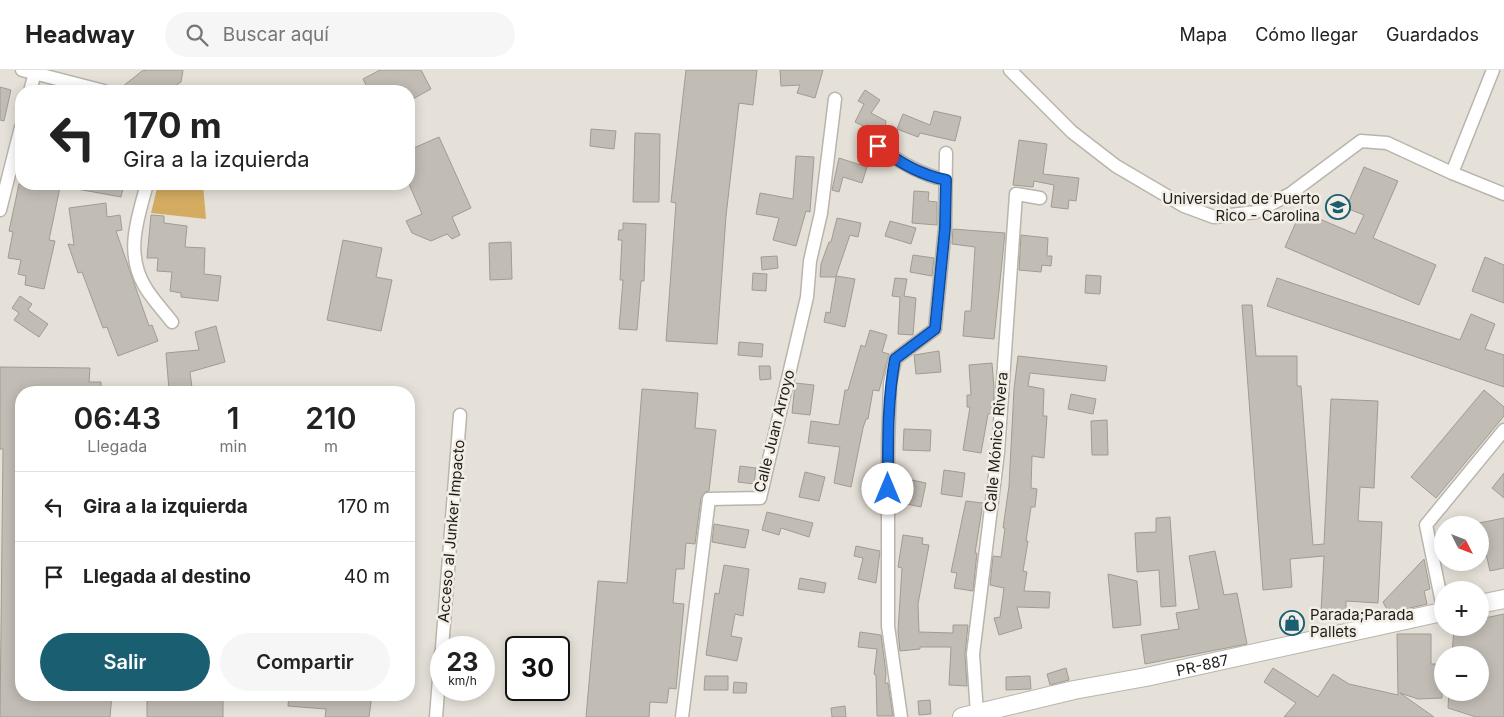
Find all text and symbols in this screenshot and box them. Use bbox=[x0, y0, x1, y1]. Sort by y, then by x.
search box bbox=[165, 12, 515, 57]
text: Headway bbox=[25, 20, 135, 49]
icon: search bbox=[183, 21, 211, 49]
text: Buscar aquí bbox=[223, 23, 329, 46]
text: Mapa bbox=[1180, 24, 1227, 45]
text: Cómo llegar bbox=[1255, 24, 1358, 45]
text: Guardados bbox=[1386, 24, 1479, 45]
text: 170 m bbox=[123, 104, 222, 146]
icon: left bbox=[40, 105, 105, 170]
pin bbox=[857, 125, 899, 167]
icon: arrive bbox=[864, 132, 892, 160]
text: Gira a la izquierda bbox=[123, 146, 310, 172]
place label: Universidad de Puerto Rico - Carolina bbox=[1162, 189, 1320, 225]
school or university icon: Universidad de Puerto Rico - Carolina bbox=[1325, 194, 1351, 220]
street label: Calle Juan Arroyo bbox=[750, 368, 798, 494]
street label: Calle Mónico Rivera bbox=[980, 371, 1012, 513]
text: 06:43 bbox=[73, 400, 161, 436]
text: 1 bbox=[227, 400, 240, 436]
text: 210 bbox=[305, 400, 357, 436]
text: Llegada bbox=[87, 436, 147, 456]
text: min bbox=[220, 436, 247, 456]
text: m bbox=[324, 436, 338, 456]
street label: Acceso al Junker Impacto bbox=[434, 439, 468, 623]
position arrow bbox=[861, 462, 913, 514]
icon: left bbox=[40, 493, 68, 521]
text: Gira a la izquierda bbox=[83, 495, 248, 518]
text: 170 m bbox=[338, 495, 390, 518]
north arrow bbox=[1434, 516, 1489, 571]
map controls bbox=[1434, 516, 1489, 701]
icon: arrive bbox=[40, 563, 68, 591]
text: Llegada al destino bbox=[83, 565, 251, 588]
text: 40 m bbox=[344, 565, 390, 588]
button: + bbox=[1434, 581, 1489, 636]
place label: Parada;Parada Pallets bbox=[1310, 605, 1414, 641]
shop icon: Parada;Parada Pallets bbox=[1279, 610, 1305, 636]
button: Salir bbox=[40, 633, 210, 691]
button: Compartir bbox=[220, 633, 390, 691]
speed limit sign: 30 bbox=[505, 636, 570, 701]
button: − bbox=[1434, 646, 1489, 701]
text: 23 bbox=[447, 647, 478, 677]
street label: PR-887 bbox=[1174, 650, 1230, 680]
text: km/h bbox=[448, 673, 477, 688]

